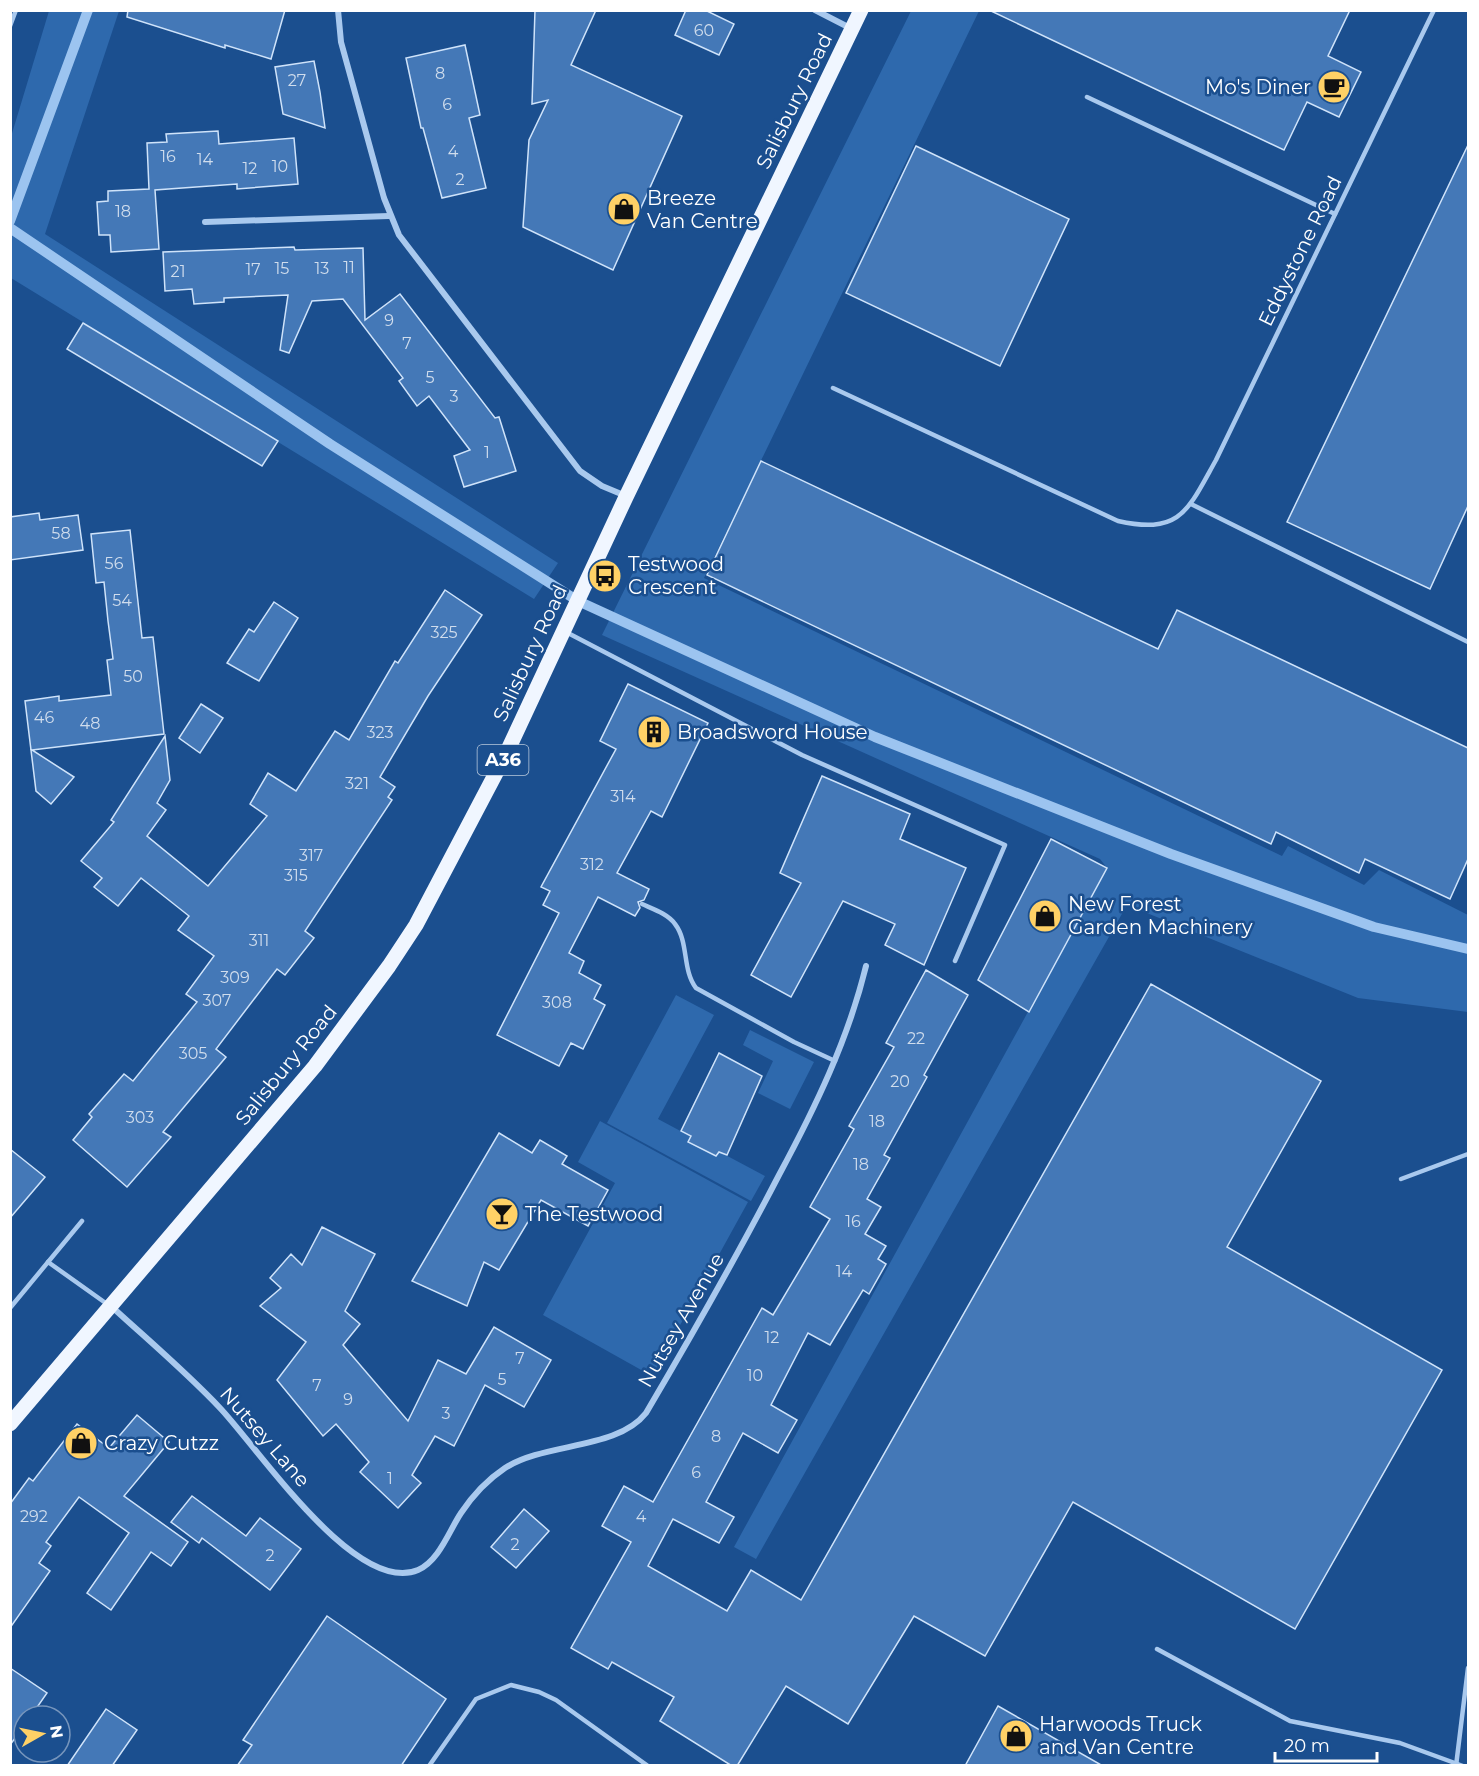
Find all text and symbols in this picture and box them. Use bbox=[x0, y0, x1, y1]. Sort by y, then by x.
house number: 60 bbox=[694, 21, 714, 40]
street label: Salisbury Road bbox=[751, 29, 837, 173]
house number: 8 bbox=[435, 64, 445, 83]
cafe icon: Mo's Diner bbox=[1316, 69, 1352, 105]
house number: 27 bbox=[288, 71, 306, 90]
place label: Mo's Diner bbox=[1205, 75, 1311, 99]
house number: 6 bbox=[442, 95, 452, 114]
house number: 4 bbox=[448, 142, 459, 161]
house number: 16 bbox=[160, 147, 176, 166]
house number: 14 bbox=[197, 150, 214, 169]
house number: 10 bbox=[272, 157, 288, 176]
house number: 12 bbox=[243, 159, 257, 178]
house number: 2 bbox=[455, 170, 465, 189]
street label: Eddystone Road bbox=[1253, 172, 1347, 330]
place label: Breeze Van Centre bbox=[647, 186, 758, 233]
shop icon: Breeze Van Centre bbox=[606, 191, 642, 227]
house number: 18 bbox=[115, 202, 131, 221]
house number: 11 bbox=[343, 258, 355, 277]
house number: 15 bbox=[275, 259, 289, 278]
house number: 13 bbox=[315, 259, 329, 278]
house number: 17 bbox=[245, 260, 261, 279]
house number: 21 bbox=[171, 262, 185, 281]
house number: 9 bbox=[384, 311, 394, 330]
house number: 7 bbox=[402, 334, 412, 353]
house number: 5 bbox=[425, 368, 435, 387]
house number: 3 bbox=[449, 387, 459, 406]
house number: 1 bbox=[484, 443, 490, 462]
house number: 58 bbox=[51, 524, 71, 543]
place label: Testwood Crescent bbox=[628, 552, 724, 599]
house number: 56 bbox=[105, 554, 124, 573]
bus stop icon: Testwood Crescent bbox=[587, 558, 623, 594]
street label: Salisbury Road bbox=[488, 581, 572, 725]
house number: 54 bbox=[112, 591, 132, 610]
house number: 325 bbox=[430, 623, 458, 642]
house number: 50 bbox=[123, 667, 143, 686]
house number: 46 bbox=[34, 708, 54, 727]
house number: 48 bbox=[80, 714, 100, 733]
building icon: Broadsword House bbox=[636, 714, 672, 750]
place label: Broadsword House bbox=[677, 720, 868, 744]
house number: 323 bbox=[366, 723, 394, 742]
road number: A36 bbox=[478, 745, 528, 775]
house number: 321 bbox=[345, 774, 369, 793]
house number: 314 bbox=[610, 787, 636, 806]
house number: 317 bbox=[299, 846, 323, 865]
house number: 312 bbox=[580, 855, 604, 874]
house number: 315 bbox=[284, 866, 308, 885]
place label: New Forest Garden Machinery bbox=[1068, 892, 1253, 939]
shop icon: New Forest Garden Machinery bbox=[1027, 898, 1063, 934]
house number: 311 bbox=[249, 931, 269, 950]
house number: 309 bbox=[220, 968, 250, 987]
house number: 307 bbox=[203, 991, 231, 1010]
house number: 308 bbox=[542, 993, 572, 1012]
street label: Salisbury Road bbox=[230, 1000, 342, 1130]
house number: 22 bbox=[907, 1029, 925, 1048]
house number: 305 bbox=[179, 1044, 207, 1063]
house number: 20 bbox=[890, 1072, 910, 1091]
house number: 303 bbox=[126, 1108, 154, 1127]
house number: 18 bbox=[869, 1112, 885, 1131]
house number: 18 bbox=[853, 1155, 869, 1174]
bar icon: The Testwood bbox=[484, 1196, 520, 1232]
place label: The Testwood bbox=[525, 1202, 663, 1226]
house number: 16 bbox=[845, 1212, 861, 1231]
street label: Nutsey Avenue bbox=[633, 1249, 729, 1391]
house number: 14 bbox=[836, 1262, 853, 1281]
house number: 12 bbox=[765, 1328, 779, 1347]
house number: 7 bbox=[515, 1349, 525, 1368]
house number: 10 bbox=[747, 1366, 763, 1385]
house number: 5 bbox=[497, 1370, 507, 1389]
house number: 7 bbox=[312, 1376, 322, 1395]
street label: Nutsey Lane bbox=[215, 1382, 315, 1492]
house number: 9 bbox=[343, 1390, 353, 1409]
house number: 3 bbox=[441, 1404, 451, 1423]
shop icon: Crazy Cutzz bbox=[63, 1425, 99, 1461]
house number: 8 bbox=[711, 1427, 721, 1446]
place label: Crazy Cutzz bbox=[104, 1431, 219, 1455]
house number: 6 bbox=[691, 1463, 701, 1482]
house number: 1 bbox=[387, 1469, 393, 1488]
house number: 292 bbox=[20, 1507, 48, 1526]
house number: 4 bbox=[636, 1507, 647, 1526]
house number: 2 bbox=[510, 1535, 520, 1554]
house number: 2 bbox=[265, 1546, 275, 1565]
north arrow bbox=[12, 1704, 72, 1764]
place label: Harwoods Truck and Van Centre bbox=[1039, 1712, 1202, 1759]
shop icon: Harwoods Truck and Van Centre bbox=[998, 1718, 1034, 1754]
text: N bbox=[46, 1724, 67, 1740]
scale bar bbox=[1275, 1725, 1377, 1763]
text: 20 m bbox=[1284, 1735, 1330, 1757]

